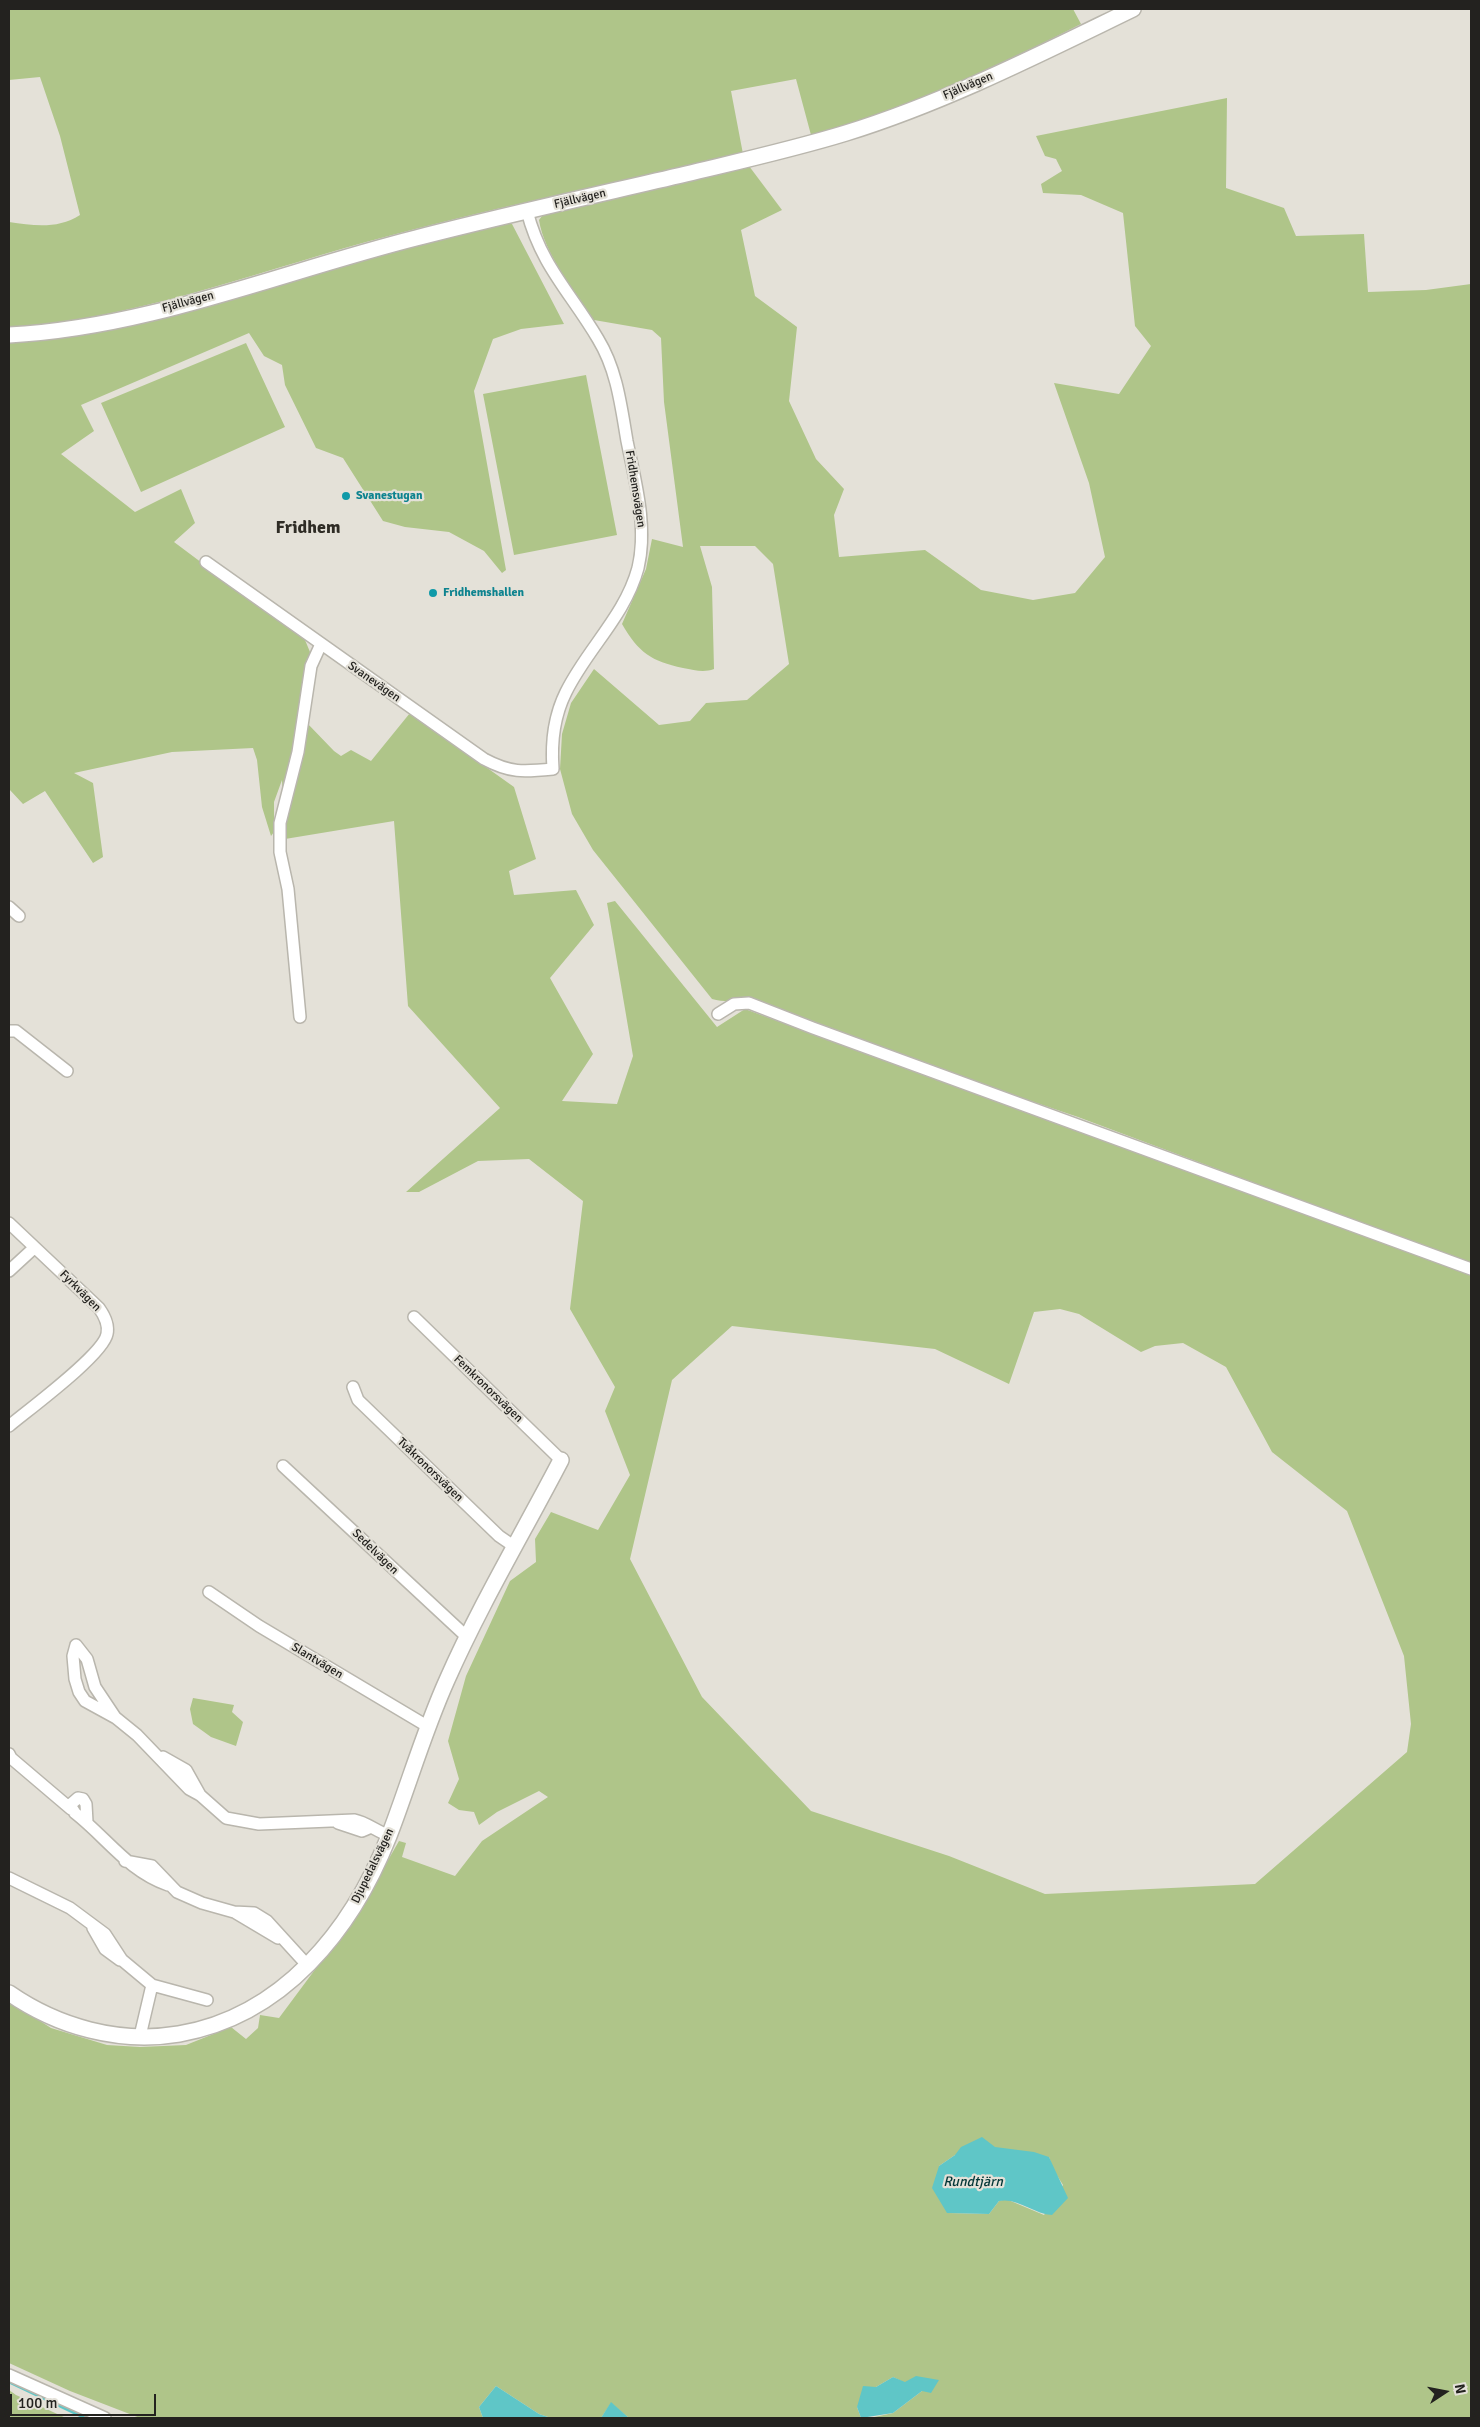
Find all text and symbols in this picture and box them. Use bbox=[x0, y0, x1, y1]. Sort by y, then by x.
street label: Fjällvägen bbox=[941, 69, 995, 103]
street label: Fjällvägen bbox=[553, 186, 607, 212]
street label: Fjällvägen bbox=[161, 288, 215, 316]
street label: Fridhemsvägen bbox=[622, 449, 648, 529]
place label: Svanestugan bbox=[356, 489, 422, 503]
marker: Svanestugan bbox=[340, 490, 352, 502]
district label: Fridhem bbox=[275, 517, 341, 539]
place label: Fridhemshallen bbox=[443, 586, 524, 600]
marker: Fridhemshallen bbox=[427, 587, 439, 599]
street label: Svanevägen bbox=[345, 659, 403, 705]
street label: Fyrkvägen bbox=[56, 1267, 104, 1315]
street label: Femkronorsvägen bbox=[450, 1352, 526, 1426]
street label: Tvåkronorsvägen bbox=[394, 1435, 466, 1505]
street label: Sedelvägen bbox=[349, 1526, 401, 1578]
street label: Slantvägen bbox=[289, 1640, 345, 1682]
street label: Djupedalsvägen bbox=[349, 1826, 397, 1906]
water label: Rundtjärn bbox=[943, 2174, 1003, 2190]
north arrow bbox=[1420, 2367, 1470, 2417]
text: N bbox=[1451, 2383, 1469, 2395]
scale bar bbox=[12, 2384, 159, 2416]
text: 100 m bbox=[18, 2394, 58, 2412]

